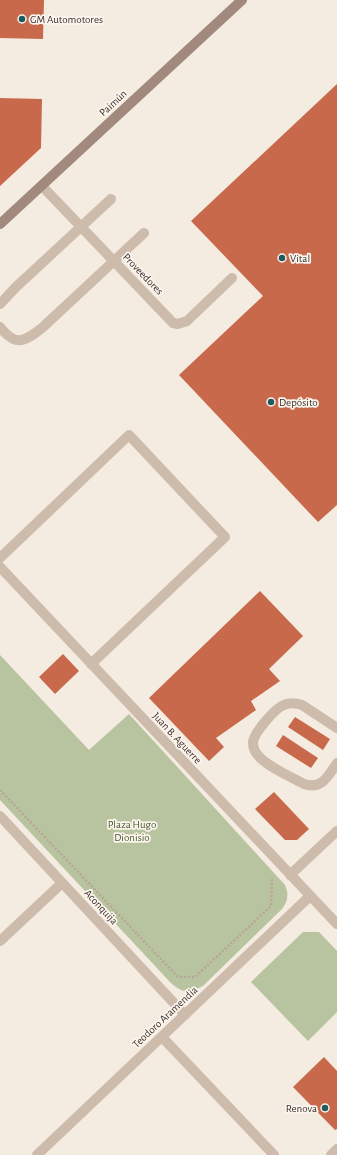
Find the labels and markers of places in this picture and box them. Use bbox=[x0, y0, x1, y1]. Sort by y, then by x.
marker: GM Automotores bbox=[17, 14, 27, 24]
place label: GM Automotores bbox=[30, 14, 103, 25]
marker: Vital bbox=[277, 253, 287, 263]
place label: Vital bbox=[290, 253, 310, 264]
marker: Depósito bbox=[266, 397, 276, 407]
place label: Depósito bbox=[279, 397, 318, 408]
place label: Renova bbox=[286, 1103, 317, 1114]
marker: Renova bbox=[320, 1103, 330, 1113]

